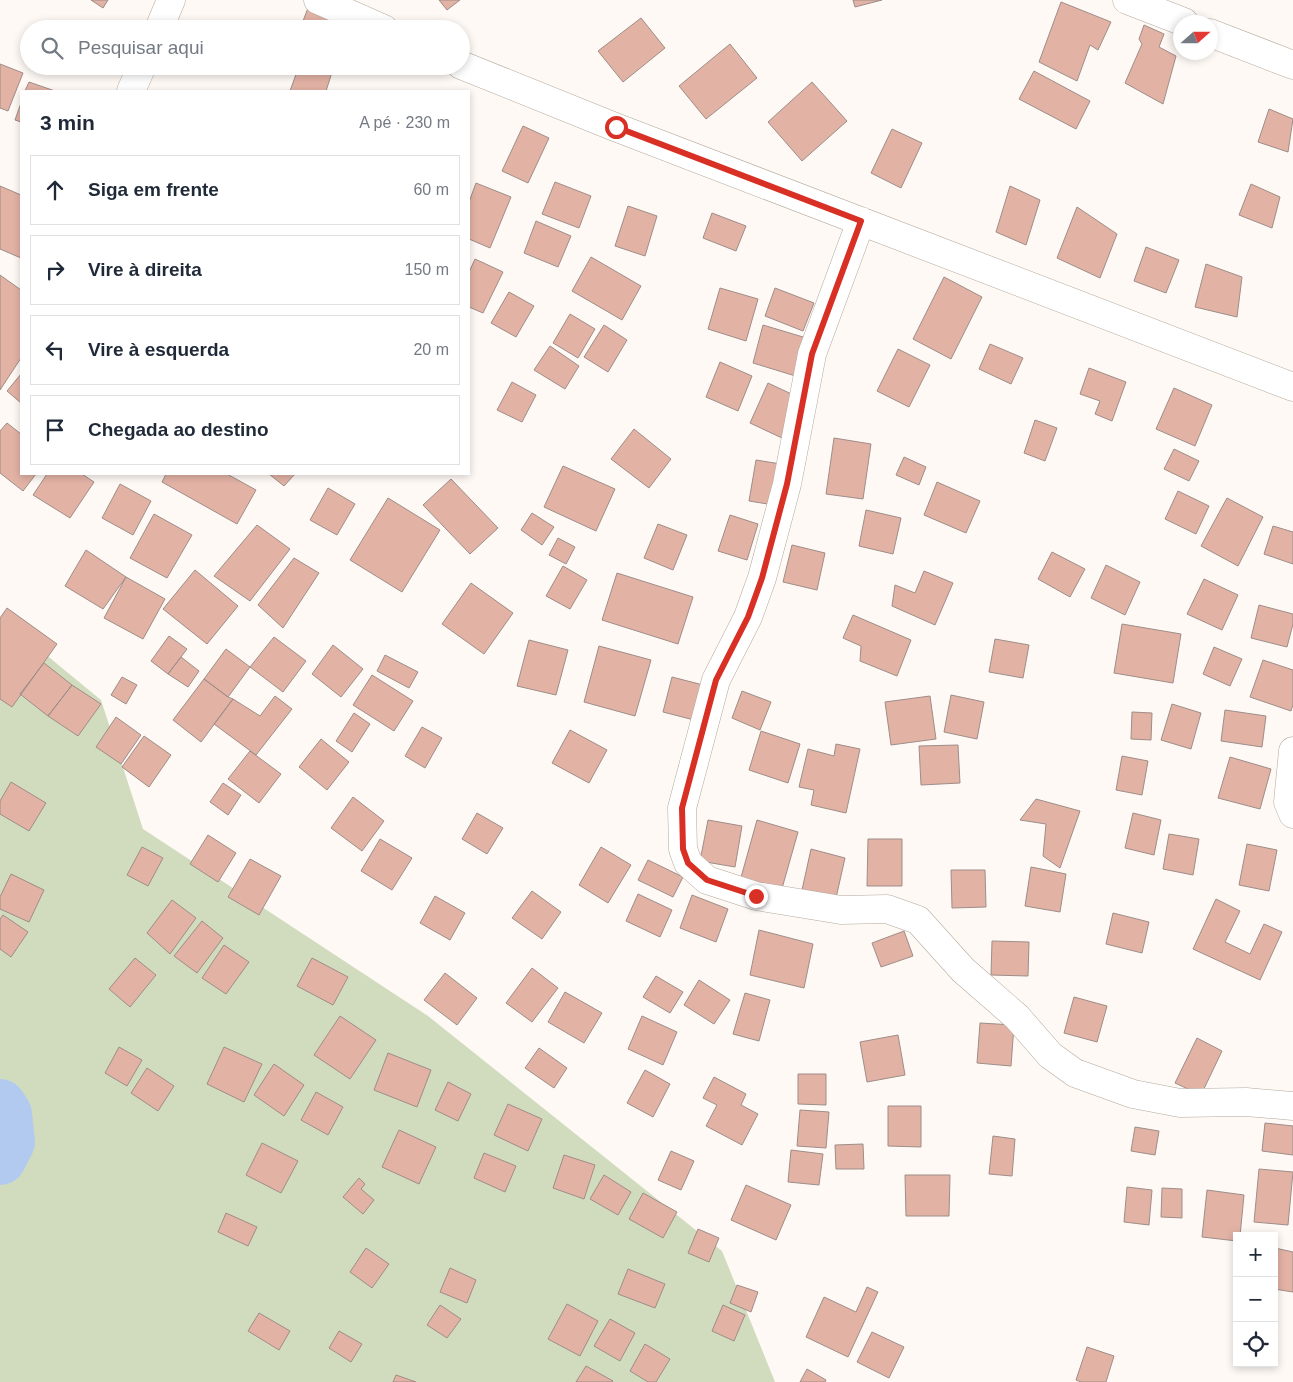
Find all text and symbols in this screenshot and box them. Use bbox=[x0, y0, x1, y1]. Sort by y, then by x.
north arrow bbox=[1173, 15, 1218, 60]
search box bbox=[20, 20, 470, 75]
icon: search bbox=[38, 34, 66, 62]
text: Pesquisar aqui bbox=[78, 37, 204, 58]
text: 3 min bbox=[40, 111, 95, 134]
text: A pé · 230 m bbox=[359, 114, 450, 131]
route start bbox=[605, 116, 628, 139]
icon: ahead bbox=[41, 176, 69, 204]
text: Siga em frente bbox=[88, 179, 219, 200]
text: 60 m bbox=[413, 181, 449, 198]
icon: right bbox=[41, 256, 69, 284]
text: Vire à direita bbox=[88, 259, 202, 280]
text: 150 m bbox=[405, 261, 449, 278]
icon: left bbox=[41, 336, 69, 364]
text: Vire à esquerda bbox=[88, 339, 229, 360]
text: 20 m bbox=[413, 341, 449, 358]
icon: arrive bbox=[41, 416, 69, 444]
text: Chegada ao destino bbox=[88, 419, 269, 440]
route end bbox=[745, 885, 768, 908]
map controls bbox=[1233, 1232, 1278, 1367]
button: + bbox=[1233, 1232, 1278, 1277]
button: − bbox=[1233, 1277, 1278, 1322]
button: locate bbox=[1233, 1322, 1278, 1367]

